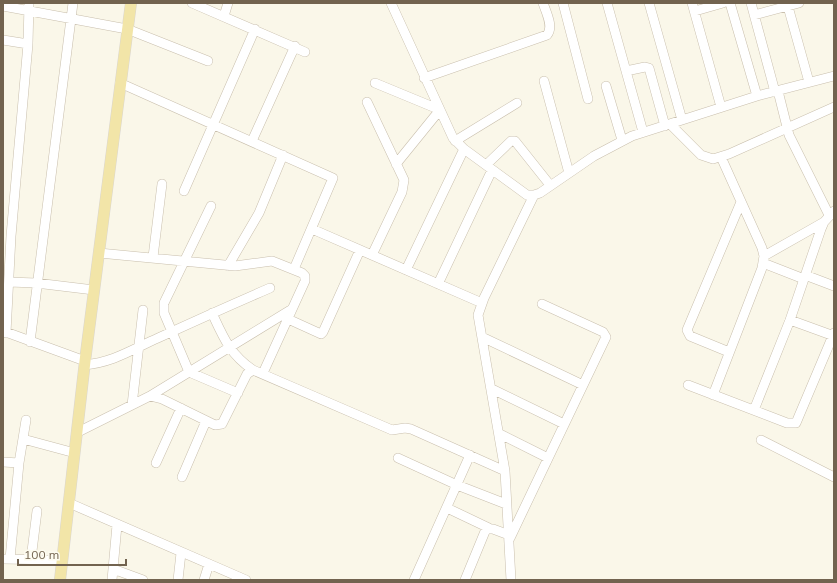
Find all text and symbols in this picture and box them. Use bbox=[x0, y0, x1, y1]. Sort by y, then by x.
scale bar bbox=[18, 541, 126, 567]
text: 100 m bbox=[24, 547, 59, 562]

